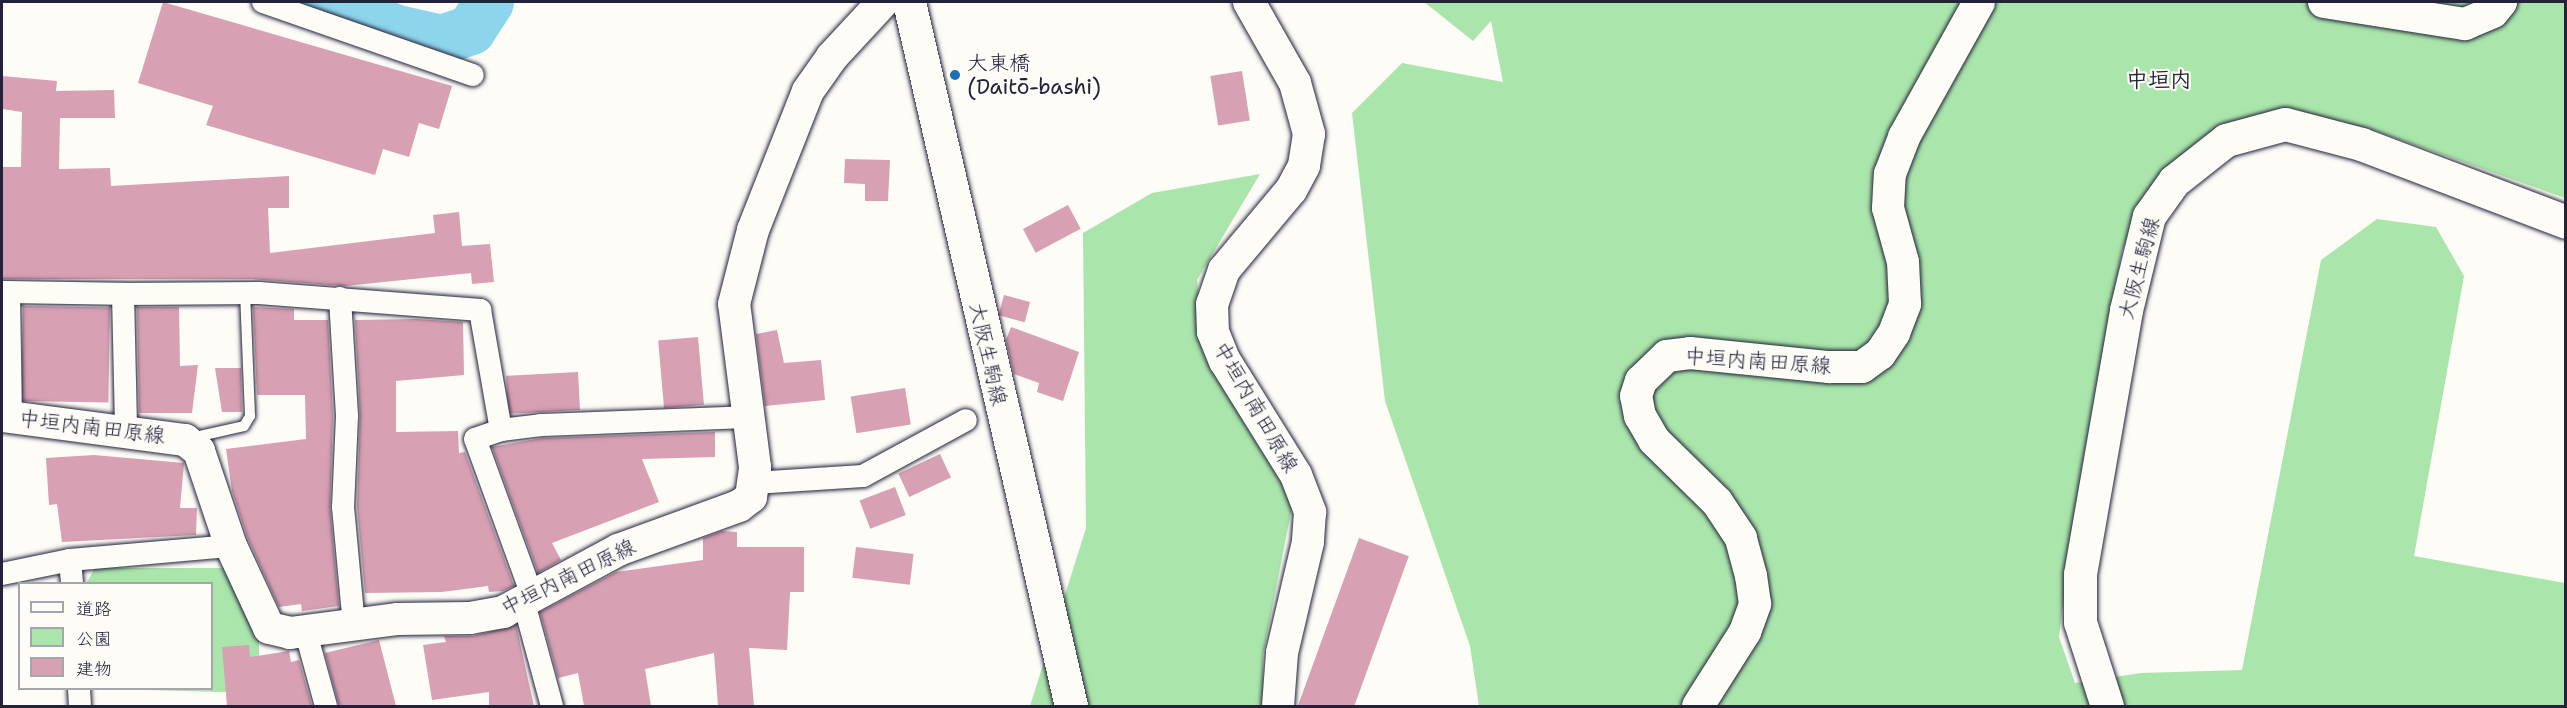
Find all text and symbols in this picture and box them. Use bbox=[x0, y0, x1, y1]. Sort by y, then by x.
place label: 大東橋 (Daitō-bashi) bbox=[967, 50, 1099, 100]
district label: 中垣内 bbox=[2126, 67, 2192, 93]
marker: 大東橋 (Daitō-bashi) bbox=[948, 68, 962, 82]
street label: 大阪生駒線 bbox=[2113, 214, 2165, 322]
street label: 大阪生駒線 bbox=[964, 300, 1012, 408]
street label: 中垣内南田原線 bbox=[1208, 337, 1304, 477]
street label: 中垣内南田原線 bbox=[1684, 343, 1832, 379]
street label: 中垣内南田原線 bbox=[18, 406, 166, 448]
street label: 中垣内南田原線 bbox=[496, 533, 640, 621]
legend bbox=[18, 582, 213, 690]
text: 道路 bbox=[76, 597, 112, 621]
text: 公園 bbox=[76, 627, 112, 651]
text: 建物 bbox=[76, 657, 112, 681]

